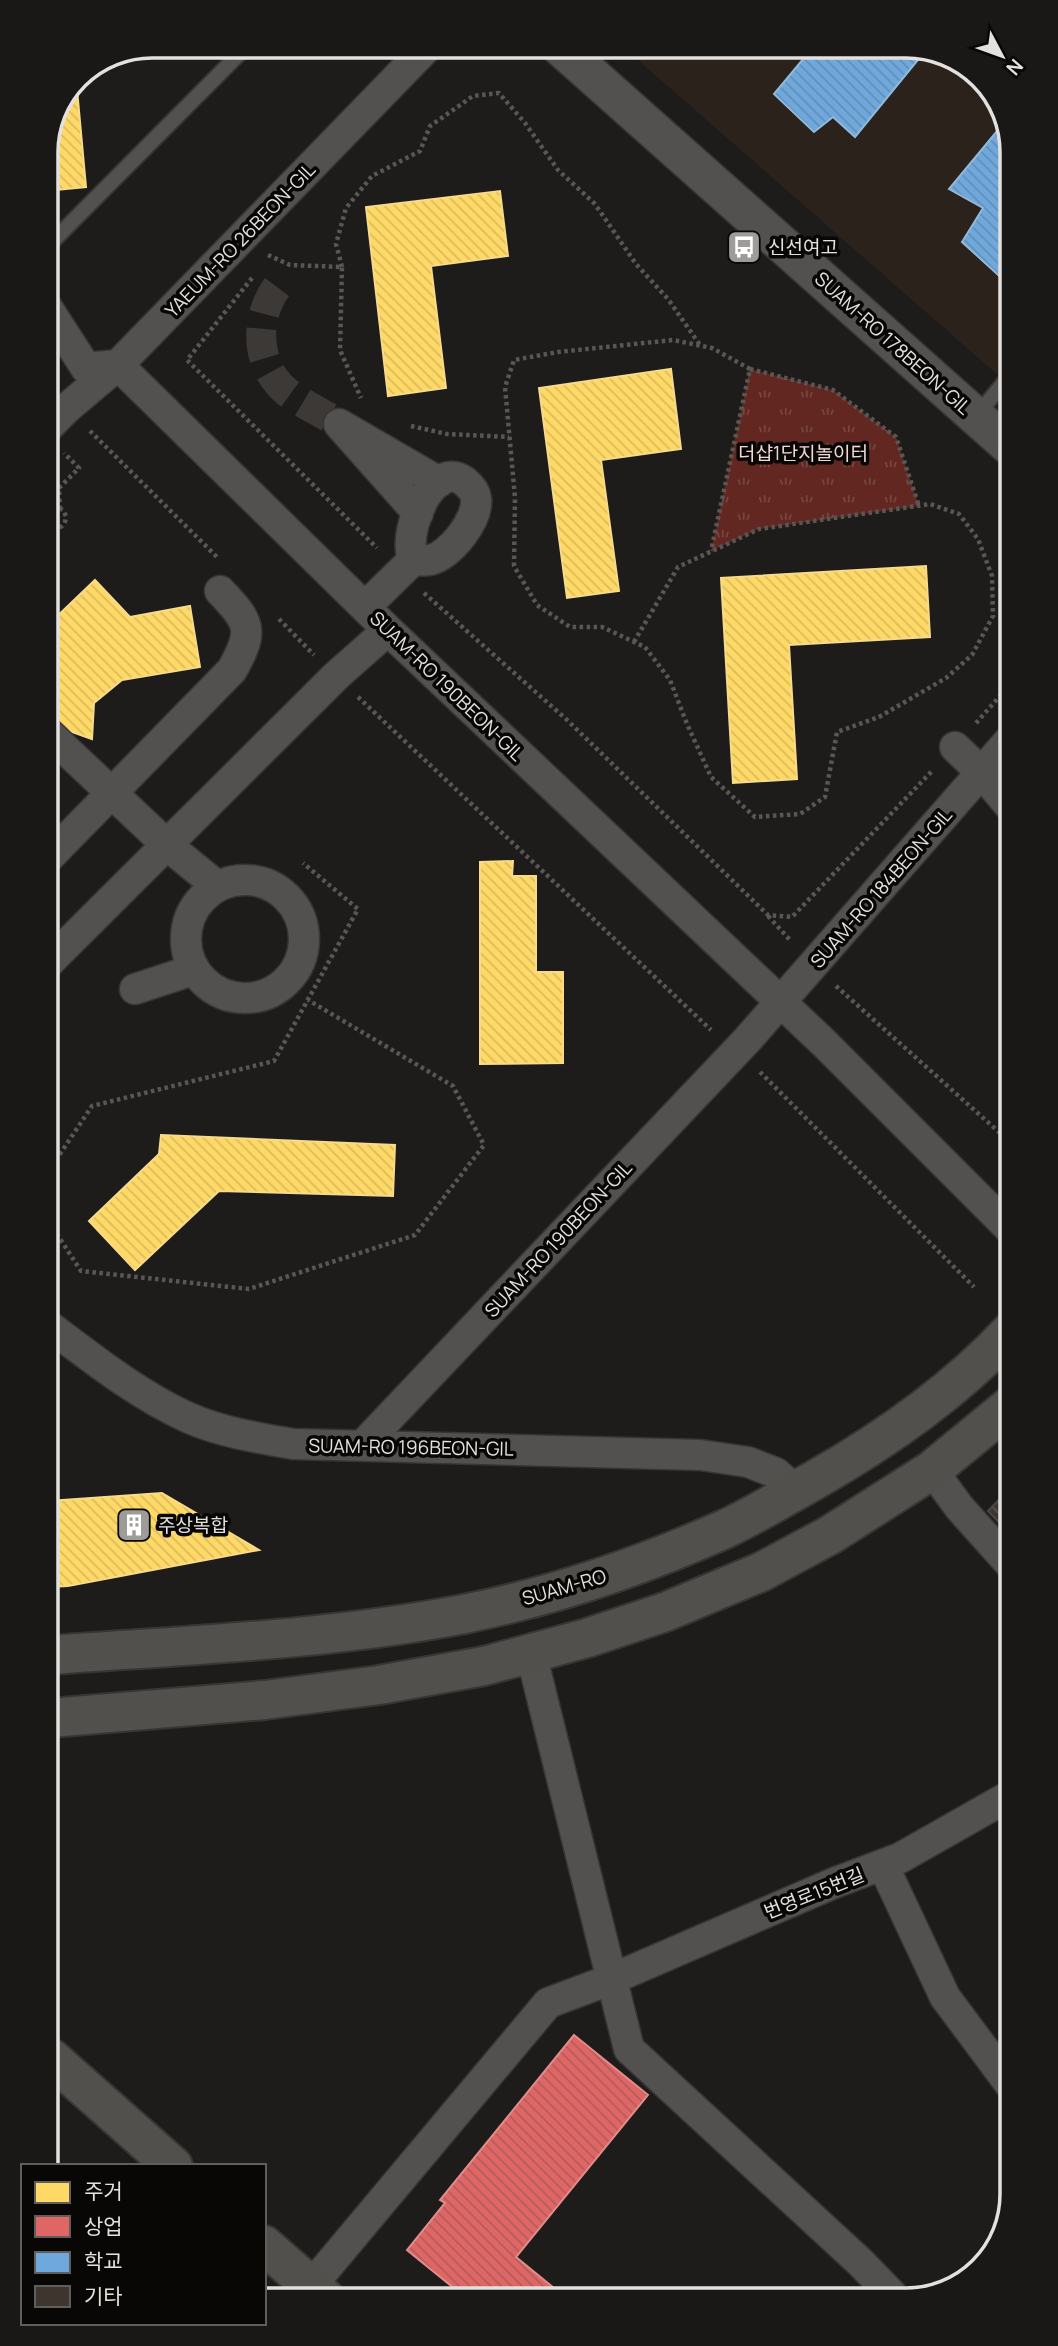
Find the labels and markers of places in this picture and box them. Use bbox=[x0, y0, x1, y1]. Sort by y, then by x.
bus stop icon: 신선여고 bbox=[725, 228, 763, 266]
place label: 신선여고 bbox=[768, 234, 838, 260]
building icon: 주상복합 bbox=[115, 1506, 153, 1544]
place label: 주상복합 bbox=[158, 1512, 228, 1538]

